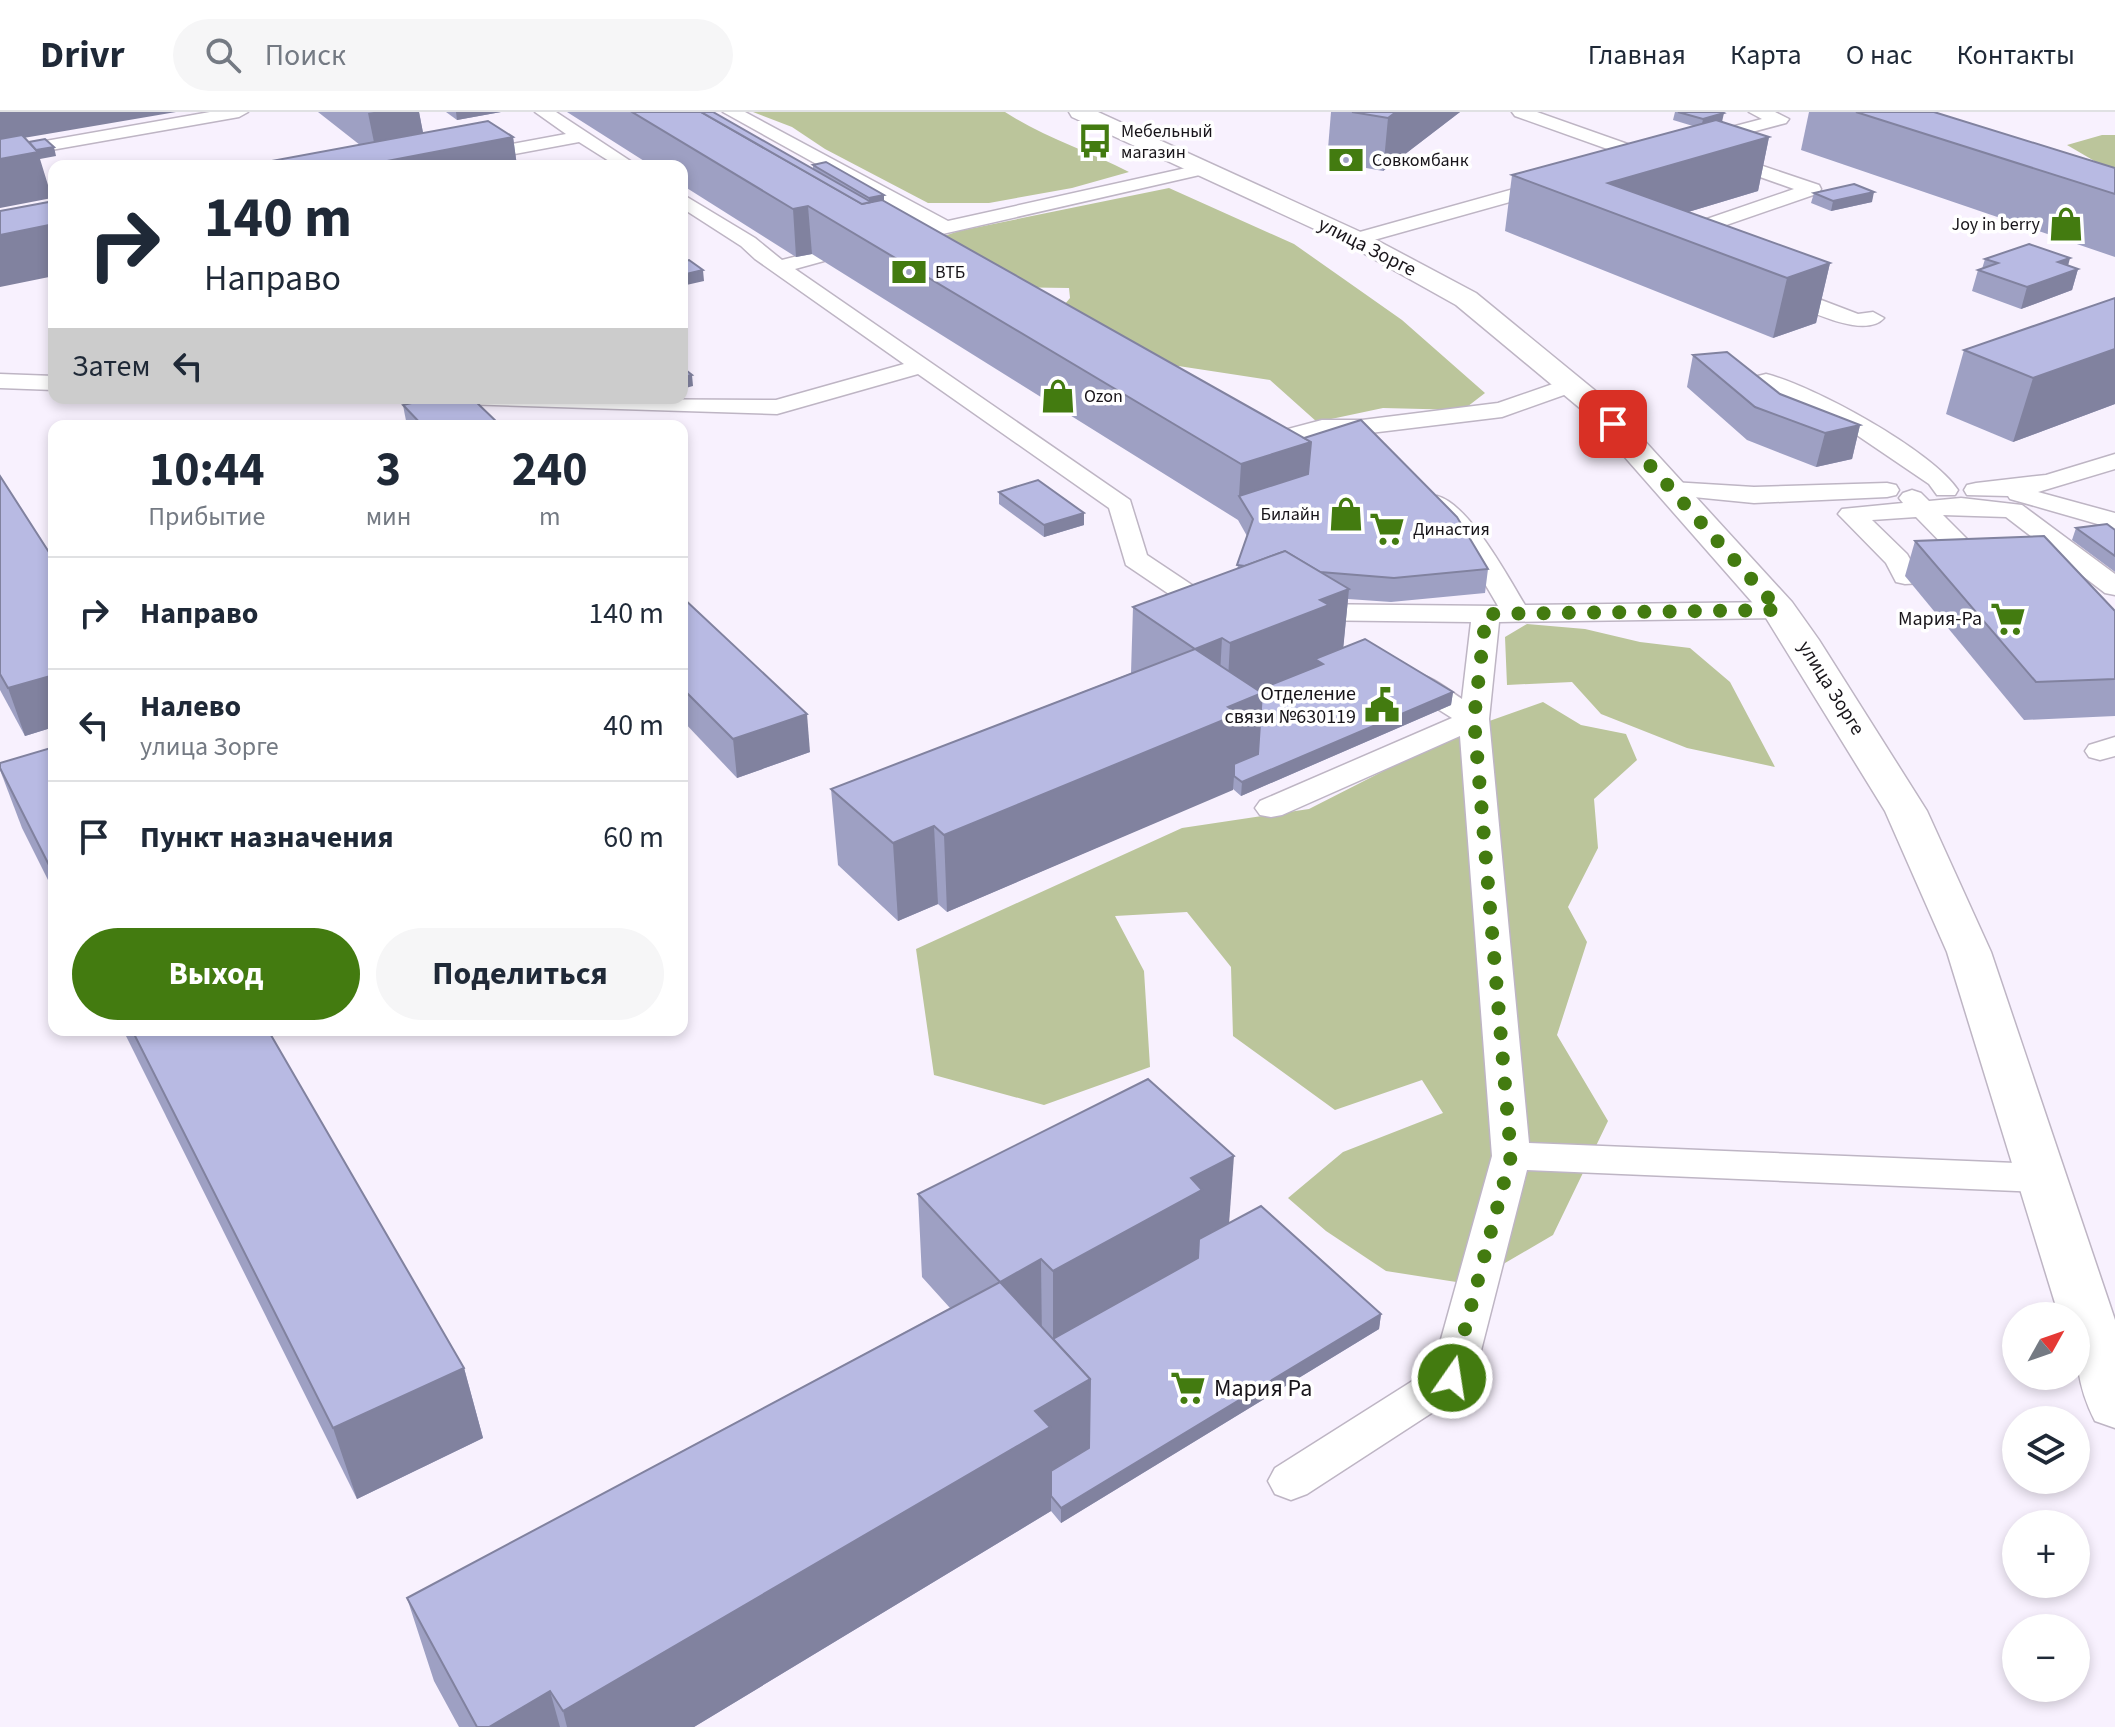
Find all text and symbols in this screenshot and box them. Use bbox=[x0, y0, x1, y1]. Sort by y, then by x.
search box bbox=[173, 19, 733, 91]
text: Drivr bbox=[40, 28, 125, 82]
icon: search bbox=[201, 33, 245, 77]
text: Поиск bbox=[265, 34, 346, 77]
text: Главная bbox=[1588, 35, 1686, 75]
text: Карта bbox=[1730, 35, 1802, 75]
text: О нас bbox=[1846, 35, 1913, 75]
text: Контакты bbox=[1957, 35, 2075, 75]
place label: Мебельный магазин bbox=[1121, 119, 1213, 165]
bus stop icon: Мебельный магазин bbox=[1076, 122, 1114, 160]
bank icon: Совкомбанк bbox=[1327, 141, 1365, 179]
place label: Совкомбанк bbox=[1372, 148, 1469, 173]
text: 140 m bbox=[204, 179, 352, 258]
icon: right bbox=[72, 192, 176, 296]
shop icon: Joy in berry bbox=[2047, 205, 2085, 243]
street label: улица Зорге bbox=[1313, 210, 1421, 284]
place label: Joy in berry bbox=[1952, 212, 2041, 237]
text: Направо bbox=[204, 253, 341, 304]
bank icon: ВТБ bbox=[890, 253, 928, 291]
place label: ВТБ bbox=[935, 260, 965, 285]
icon: left bbox=[166, 344, 210, 388]
text: Затем bbox=[72, 345, 150, 388]
shop icon: Ozon bbox=[1039, 377, 1077, 415]
place label: Ozon bbox=[1084, 384, 1123, 409]
pin bbox=[1579, 390, 1647, 458]
icon: arrive bbox=[1591, 402, 1635, 446]
text: 10:44 bbox=[149, 436, 265, 504]
text: 3 bbox=[376, 436, 401, 504]
text: 240 bbox=[512, 436, 588, 504]
shop icon: Билайн bbox=[1327, 495, 1365, 533]
text: Прибытие bbox=[148, 498, 265, 535]
text: мин bbox=[366, 498, 411, 535]
text: m bbox=[539, 498, 560, 535]
place label: Билайн bbox=[1260, 502, 1320, 527]
supermarket icon: Династия bbox=[1368, 510, 1406, 548]
place label: Династия bbox=[1413, 517, 1490, 542]
icon: right bbox=[72, 591, 116, 635]
text: Направо bbox=[140, 592, 258, 635]
text: 140 m bbox=[588, 592, 664, 635]
supermarket icon: Мария-Ра bbox=[1989, 600, 2027, 638]
place label: Мария-Ра bbox=[1898, 605, 1982, 633]
street label: улица Зорге bbox=[1791, 635, 1871, 741]
place label: Отделение связи №630119 bbox=[1225, 680, 1356, 731]
text: Налево bbox=[140, 685, 241, 728]
public building icon: Отделение связи №630119 bbox=[1363, 686, 1401, 724]
icon: left bbox=[72, 703, 116, 747]
text: 40 m bbox=[603, 704, 664, 747]
text: улица Зорге bbox=[140, 728, 279, 765]
icon: arrive bbox=[72, 815, 116, 859]
text: Пункт назначения bbox=[140, 816, 394, 859]
text: 60 m bbox=[603, 816, 664, 859]
button: Выход bbox=[72, 928, 360, 1020]
button: Поделиться bbox=[376, 928, 664, 1020]
north arrow bbox=[2002, 1302, 2090, 1390]
map controls bbox=[2002, 1302, 2090, 1702]
position arrow bbox=[1410, 1336, 1494, 1420]
supermarket icon: Мария Ра bbox=[1169, 1369, 1207, 1407]
place label: Мария Ра bbox=[1214, 1371, 1312, 1406]
button: layers bbox=[2002, 1406, 2090, 1494]
button: + bbox=[2002, 1510, 2090, 1598]
button: − bbox=[2002, 1614, 2090, 1702]

